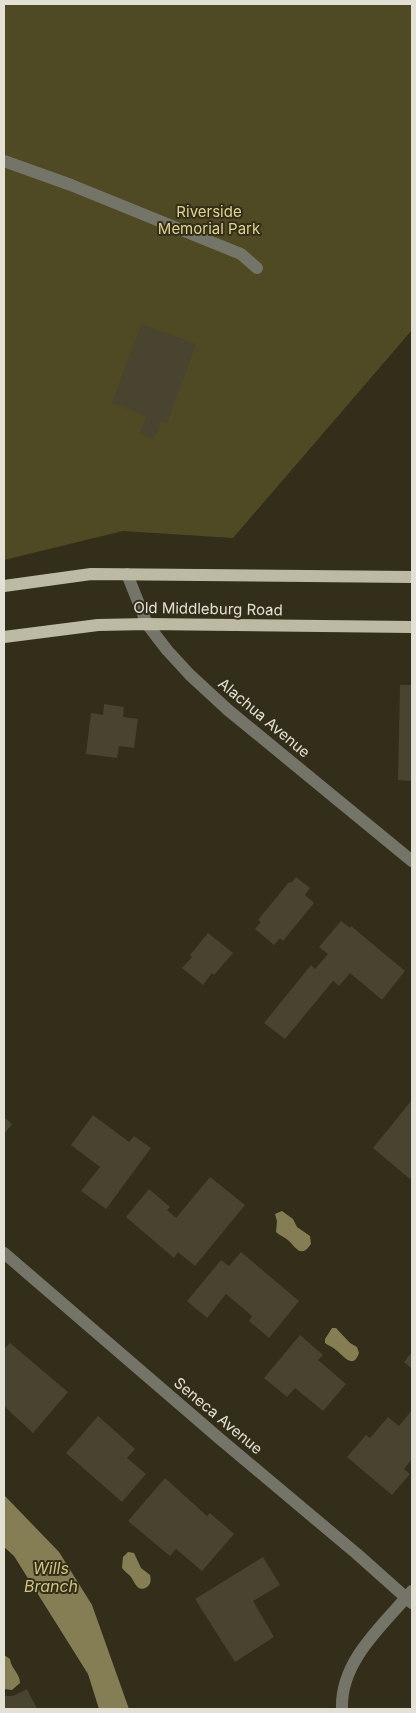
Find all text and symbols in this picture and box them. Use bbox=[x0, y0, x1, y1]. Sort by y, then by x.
park label: Riverside Memorial Park bbox=[158, 202, 261, 238]
street label: Old Middleburg Road bbox=[133, 598, 283, 619]
street label: Alachua Avenue bbox=[215, 674, 314, 762]
street label: Seneca Avenue bbox=[170, 1373, 267, 1458]
water label: Wills Branch bbox=[24, 1558, 78, 1596]

